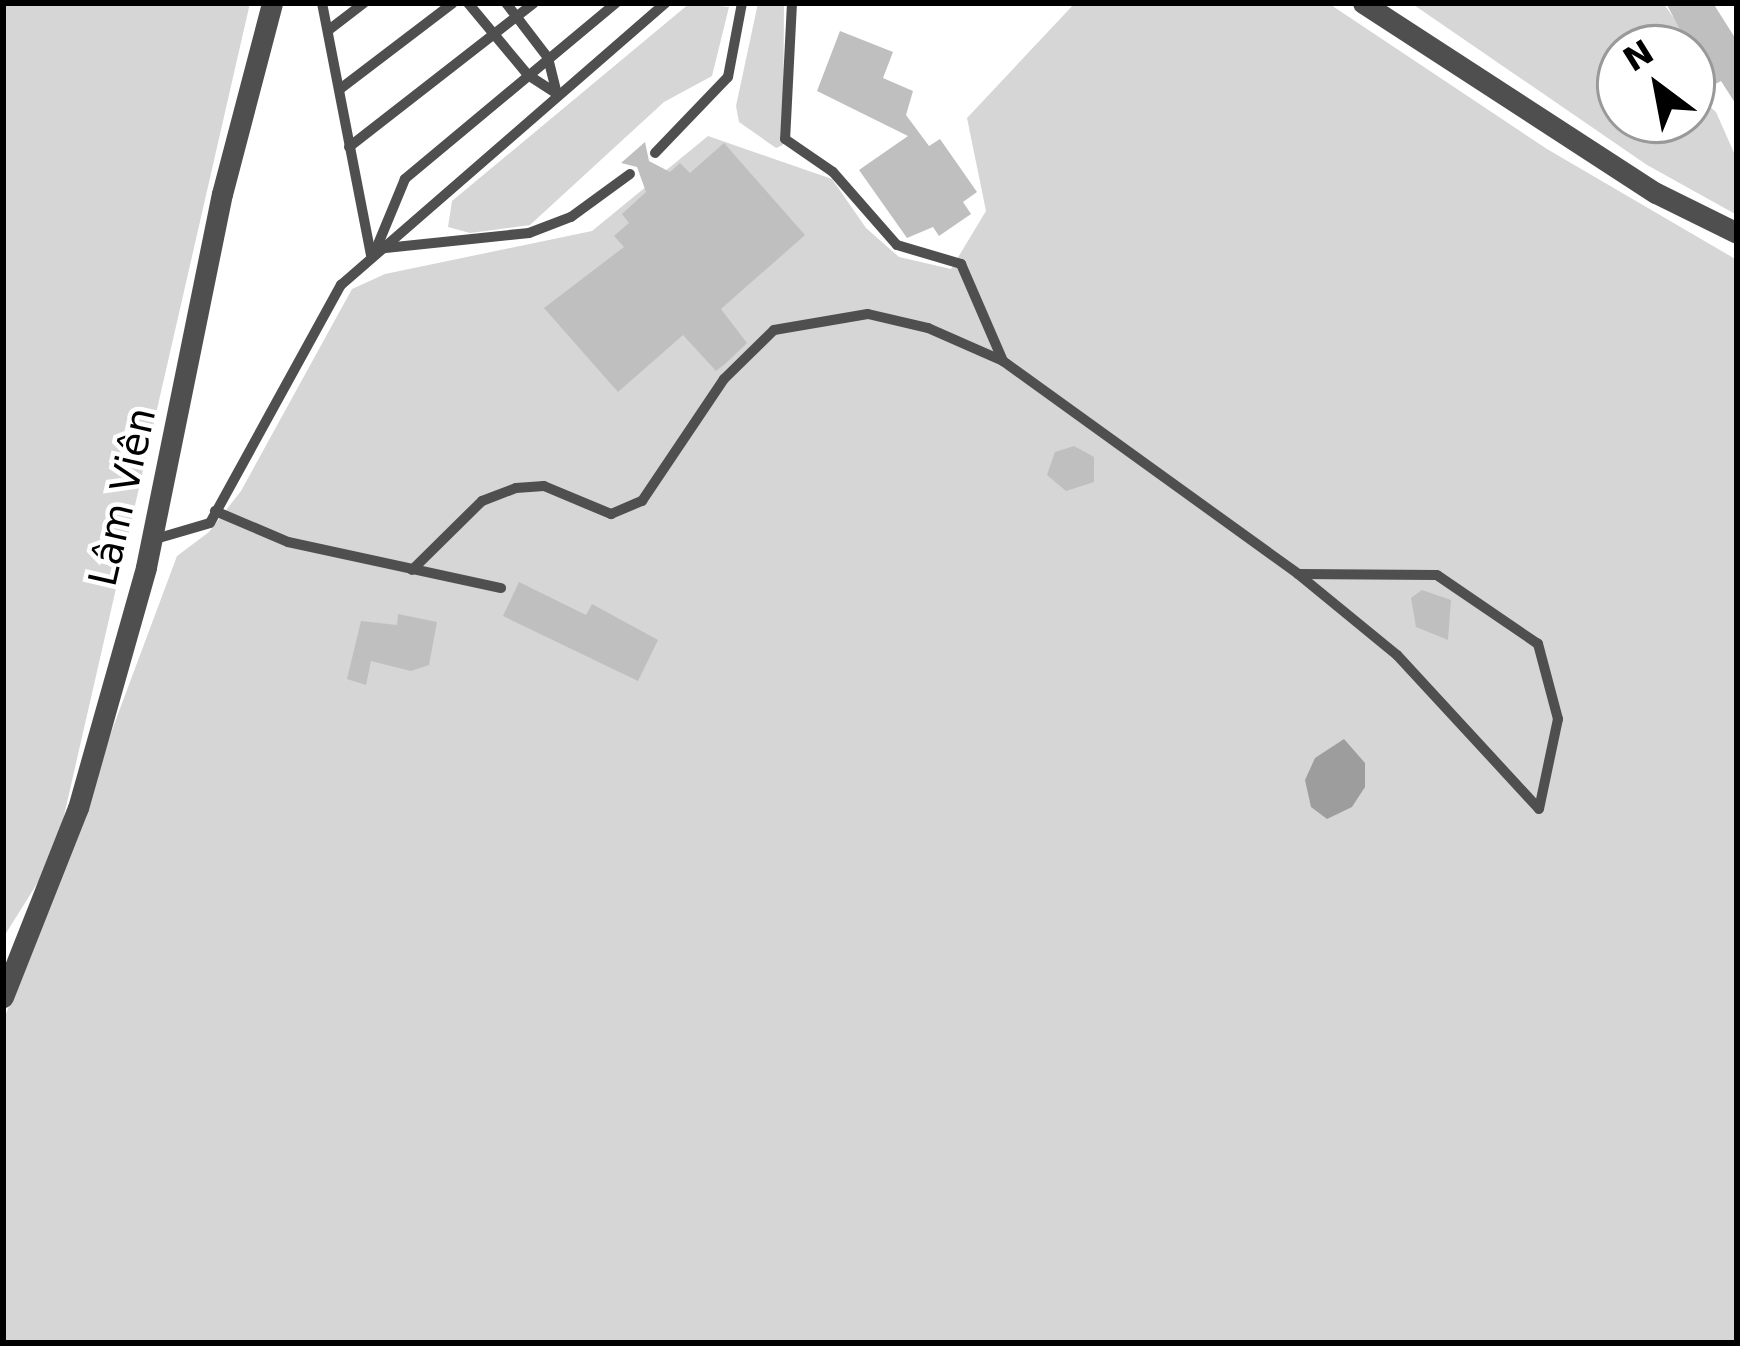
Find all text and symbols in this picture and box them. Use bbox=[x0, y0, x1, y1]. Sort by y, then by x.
north arrow bbox=[1596, 24, 1716, 144]
text: N bbox=[1616, 32, 1660, 79]
street label: Lâm Viên bbox=[80, 403, 166, 591]

